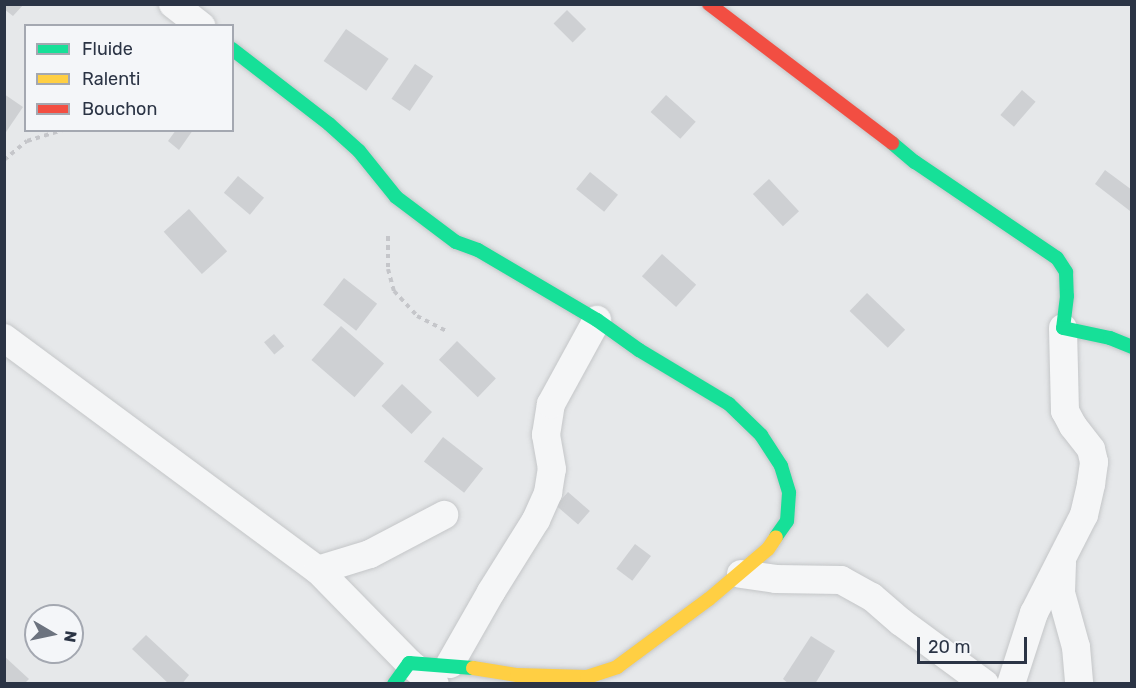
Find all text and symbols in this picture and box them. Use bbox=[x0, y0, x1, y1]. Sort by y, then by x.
legend bbox=[24, 24, 234, 132]
text: Fluide bbox=[82, 38, 133, 60]
text: Ralenti bbox=[82, 68, 140, 90]
text: Bouchon bbox=[82, 98, 157, 120]
north arrow bbox=[24, 604, 84, 664]
scale bar bbox=[920, 625, 1030, 663]
text: N bbox=[60, 629, 81, 644]
text: 20 m bbox=[928, 636, 970, 658]

